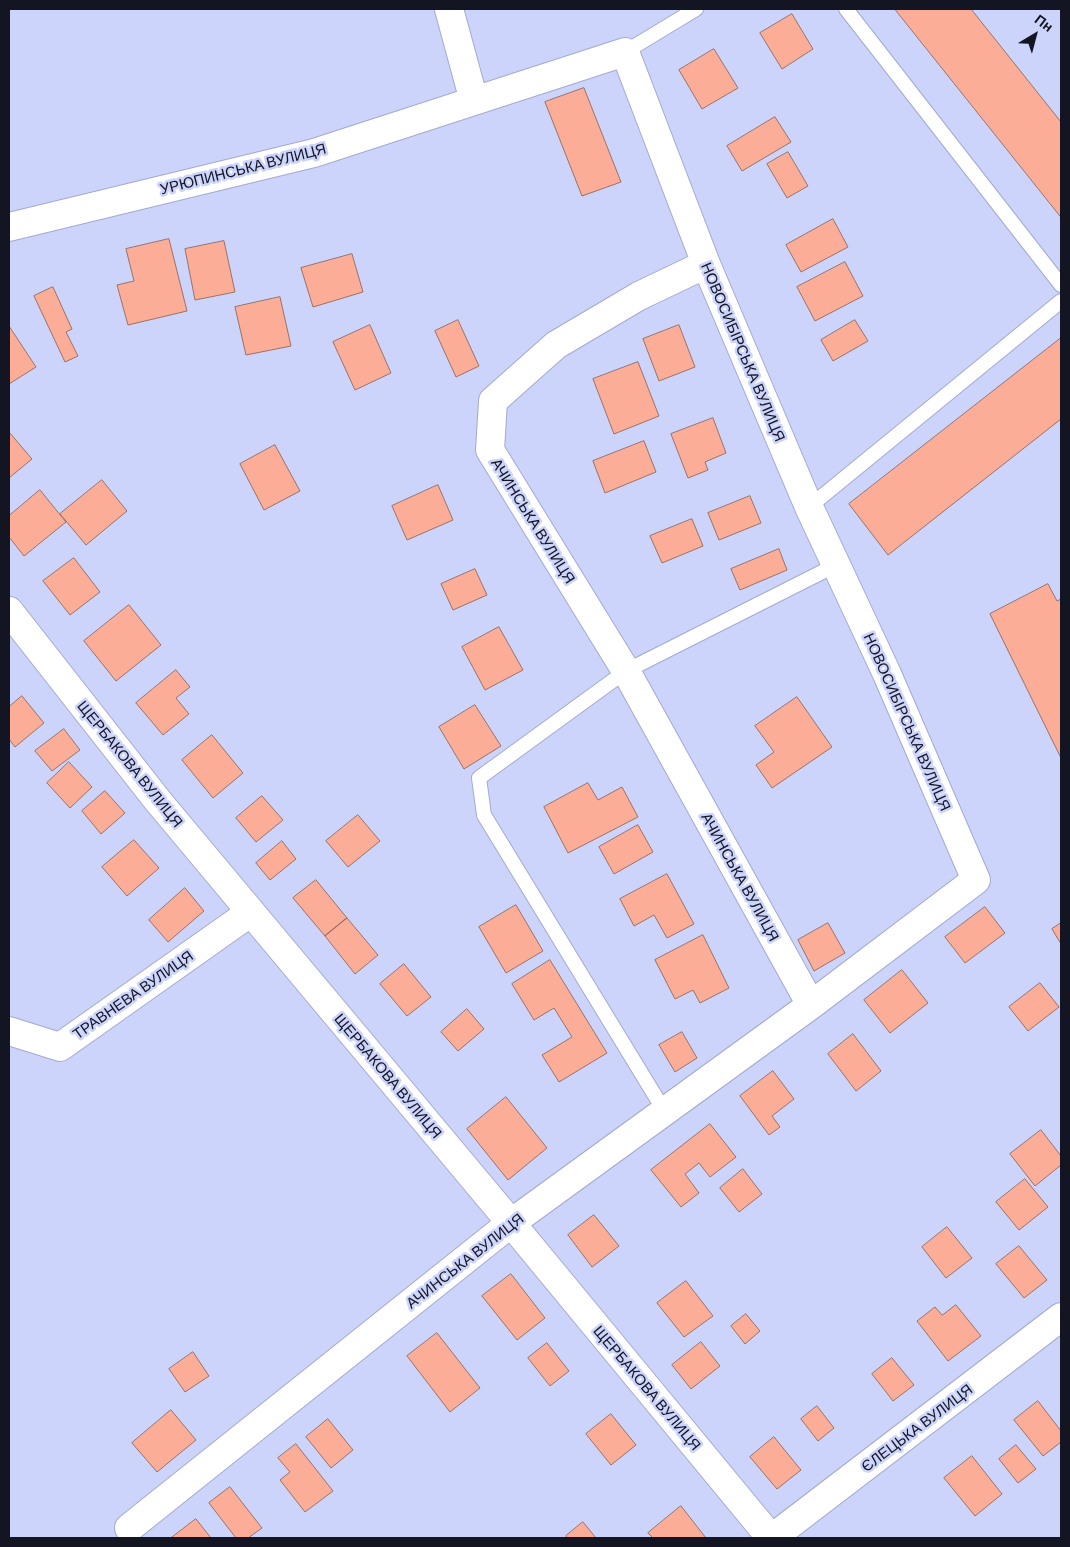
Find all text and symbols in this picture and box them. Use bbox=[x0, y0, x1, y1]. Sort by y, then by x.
north arrow bbox=[1010, 10, 1060, 60]
text: Пн bbox=[1032, 10, 1057, 35]
street label: УРЮПИНСЬКА ВУЛИЦЯ bbox=[158, 140, 328, 198]
street label: НОВОСИБІРСЬКА ВУЛИЦЯ bbox=[697, 260, 789, 444]
street label: АЧИНСЬКА ВУЛИЦЯ bbox=[487, 455, 579, 587]
street label: НОВОСИБІРСЬКА ВУЛИЦЯ bbox=[860, 630, 954, 814]
street label: ЩЕРБАКОВА ВУЛИЦЯ bbox=[73, 697, 187, 831]
street label: АЧИНСЬКА ВУЛИЦЯ bbox=[697, 810, 783, 944]
street label: ТРАВНЕВА ВУЛИЦЯ bbox=[69, 947, 197, 1043]
street label: ЩЕРБАКОВА ВУЛИЦЯ bbox=[331, 1010, 445, 1142]
street label: АЧИНСЬКА ВУЛИЦЯ bbox=[403, 1210, 527, 1312]
street label: ЩЕРБАКОВА ВУЛИЦЯ bbox=[590, 1322, 704, 1454]
street label: ЄЛЕЦЬКА ВУЛИЦЯ bbox=[858, 1380, 976, 1476]

